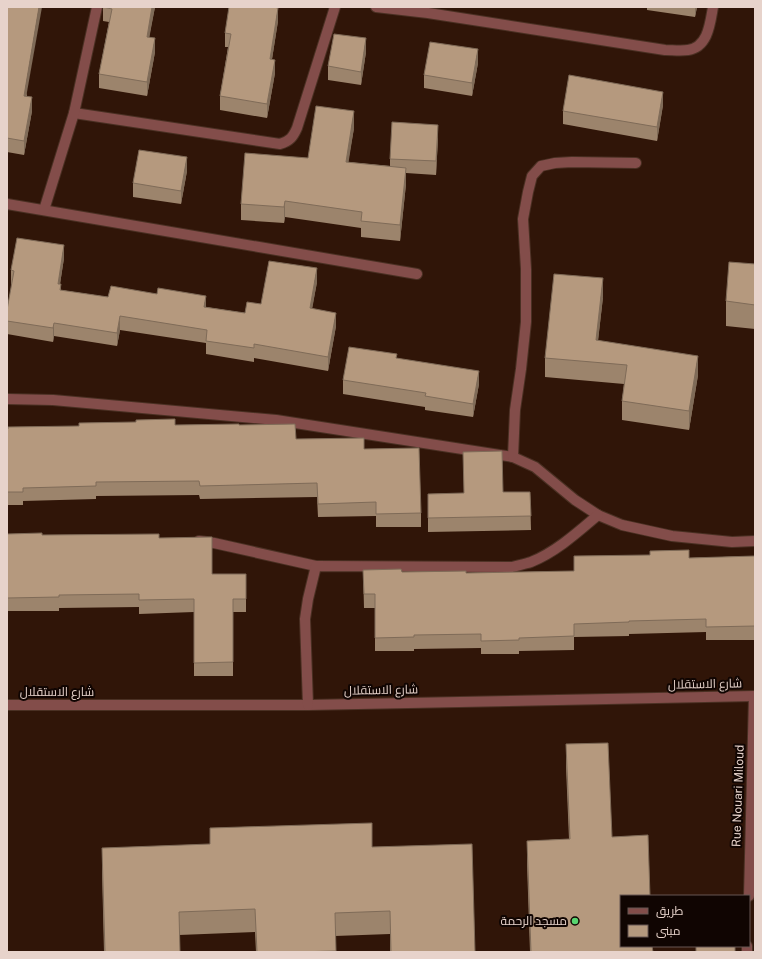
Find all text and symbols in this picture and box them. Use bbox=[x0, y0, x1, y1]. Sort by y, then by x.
street label: شارع الاستقلال bbox=[668, 676, 742, 693]
street label: شارع الاستقلال bbox=[344, 682, 418, 699]
street label: شارع الاستقلال bbox=[20, 685, 94, 700]
street label: Rue Nouari Miloud bbox=[729, 745, 747, 847]
legend bbox=[620, 895, 750, 947]
text: طريق bbox=[656, 904, 684, 918]
place label: مسجد الرحمة bbox=[501, 914, 567, 928]
marker: مسجد الرحمة bbox=[570, 916, 580, 926]
text: مبنى bbox=[656, 924, 681, 938]

